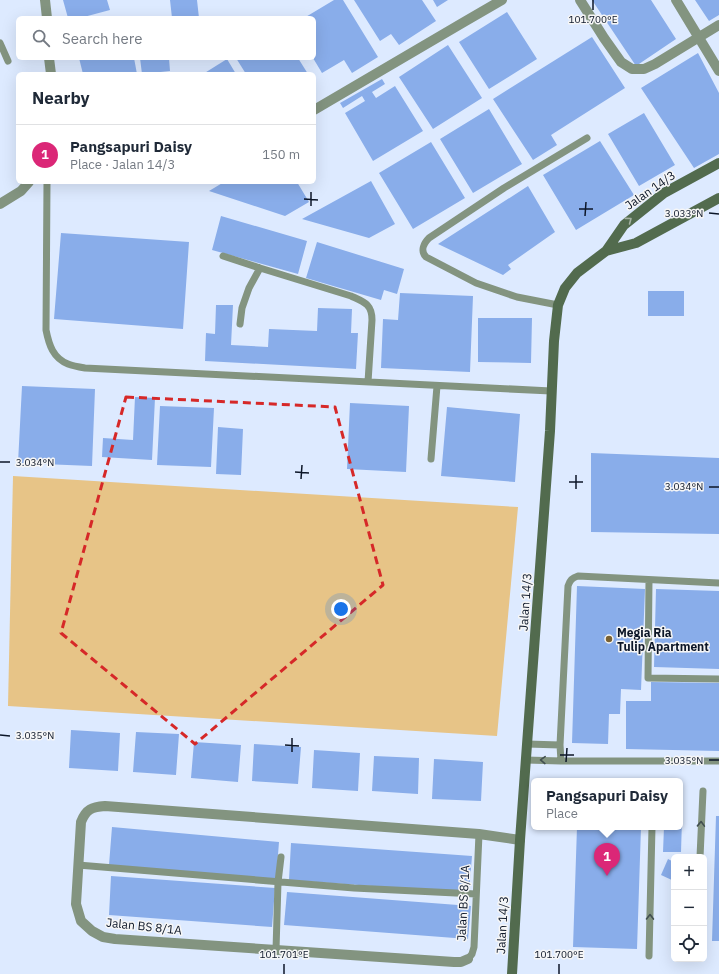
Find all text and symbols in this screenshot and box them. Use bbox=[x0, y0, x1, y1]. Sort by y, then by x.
text: 101.700°E bbox=[568, 13, 618, 26]
search box bbox=[16, 16, 316, 60]
icon: search bbox=[30, 27, 52, 49]
text: Search here bbox=[62, 29, 142, 48]
text: Nearby bbox=[32, 87, 90, 109]
text: Pangsapuri Daisy bbox=[70, 137, 192, 156]
text: 1 bbox=[41, 146, 49, 163]
text: 150 m bbox=[262, 146, 300, 163]
text: Place · Jalan 14/3 bbox=[70, 156, 175, 173]
street label: Jalan 14/3 bbox=[622, 167, 678, 213]
text: 3.033°N bbox=[665, 207, 703, 220]
one-way arrow bbox=[625, 218, 632, 225]
text: 3.034°N bbox=[16, 456, 54, 469]
text: 3.034°N bbox=[665, 480, 703, 493]
street label: Jalan 14/3 bbox=[515, 573, 535, 631]
your location bbox=[331, 599, 351, 619]
place label: Megia Ria Tulip Apartment bbox=[617, 625, 709, 654]
marker: Megia Ria Tulip Apartment bbox=[604, 634, 614, 644]
text: 3.035°N bbox=[16, 729, 54, 742]
text: 3.035°N bbox=[665, 754, 703, 767]
one-way arrow bbox=[540, 756, 546, 765]
popup bbox=[531, 778, 683, 830]
text: Pangsapuri Daisy bbox=[546, 786, 668, 805]
text: Place bbox=[546, 805, 578, 822]
one-way arrow bbox=[697, 821, 706, 827]
pin: 1 bbox=[594, 843, 620, 876]
map controls bbox=[671, 854, 707, 962]
button: + bbox=[671, 854, 707, 890]
street label: Jalan BS 8/1A bbox=[454, 864, 472, 941]
button: − bbox=[671, 890, 707, 926]
street label: Jalan 14/3 bbox=[493, 896, 511, 954]
one-way arrow bbox=[646, 914, 654, 920]
street label: Jalan BS 8/1A bbox=[105, 915, 183, 937]
button: locate bbox=[671, 926, 707, 962]
text: 101.701°E bbox=[259, 948, 309, 961]
text: 101.700°E bbox=[534, 948, 584, 961]

